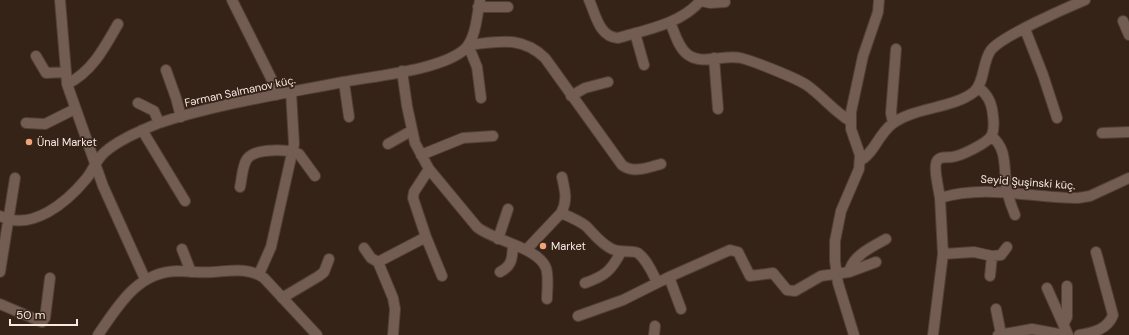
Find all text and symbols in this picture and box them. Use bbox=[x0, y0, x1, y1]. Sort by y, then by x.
street label: Fərman Salmanov küç. bbox=[183, 72, 297, 110]
place label: Ünal Market bbox=[37, 135, 97, 149]
marker: Ünal Market bbox=[24, 137, 34, 147]
street label: Seyid Şuşinski küç. bbox=[980, 172, 1076, 192]
place label: Market bbox=[551, 239, 586, 253]
marker: Market bbox=[538, 241, 548, 251]
scale bar bbox=[10, 301, 77, 327]
text: 50 m bbox=[16, 307, 45, 323]

